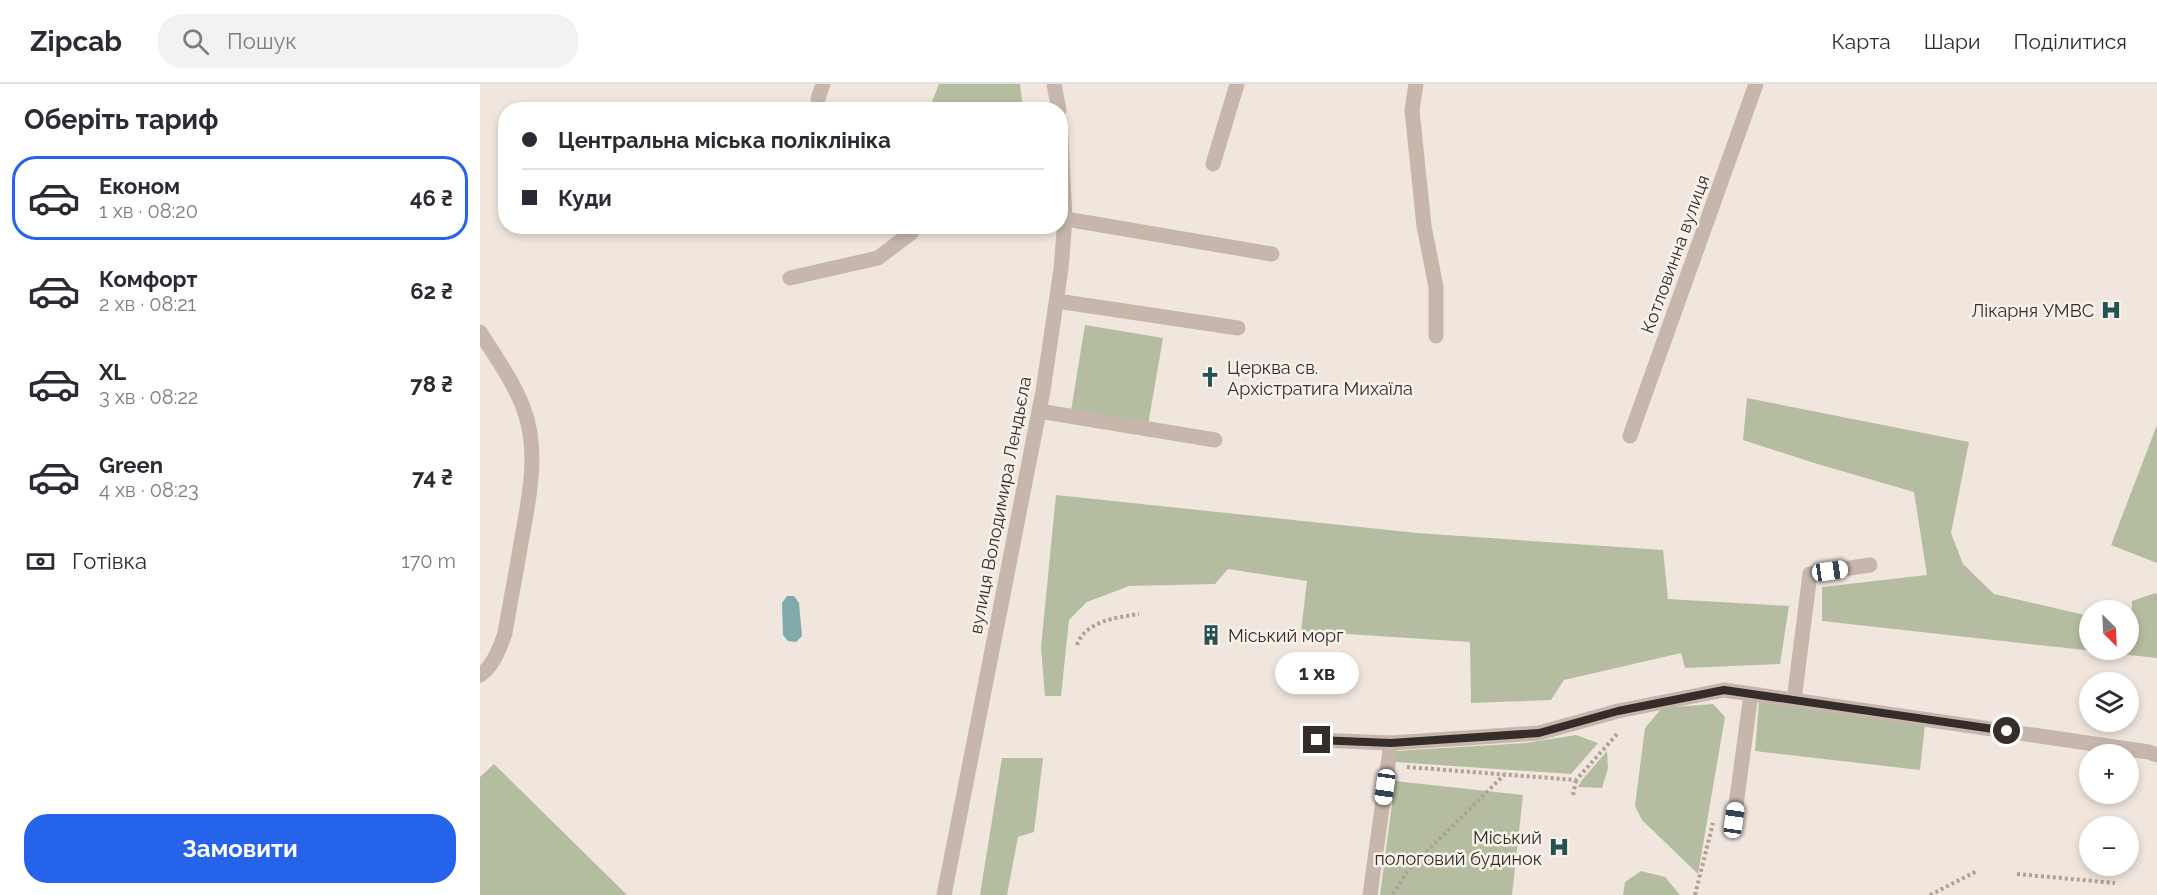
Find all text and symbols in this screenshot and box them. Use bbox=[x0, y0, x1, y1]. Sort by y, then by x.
search box bbox=[158, 14, 578, 68]
text: Zipcab bbox=[30, 25, 122, 58]
icon: search bbox=[179, 25, 212, 58]
text: Пошук bbox=[227, 28, 297, 54]
text: Карта bbox=[1832, 29, 1891, 54]
text: Шари bbox=[1924, 29, 1981, 54]
text: Поділитися bbox=[2014, 29, 2127, 54]
text: Оберіть тариф bbox=[24, 104, 218, 135]
text: Центральна міська поліклініка bbox=[558, 127, 891, 153]
icon: car bbox=[27, 171, 81, 225]
street label: Котловинна вулиця bbox=[1637, 172, 1713, 336]
text: Економ bbox=[99, 173, 180, 199]
text: 46 ₴ bbox=[410, 185, 453, 211]
text: Куди bbox=[558, 185, 612, 211]
text: 1 хв · 08:20 bbox=[99, 199, 198, 223]
icon: car bbox=[27, 264, 81, 318]
text: Комфорт bbox=[99, 266, 197, 292]
text: 62 ₴ bbox=[410, 278, 453, 304]
text: 2 хв · 08:21 bbox=[99, 292, 196, 316]
hospital icon: Лікарня УМВС bbox=[2099, 298, 2123, 322]
place label: Лікарня УМВС bbox=[1971, 300, 2094, 321]
icon: car bbox=[27, 357, 81, 411]
place label: Церква св. Архістратига Михаїла bbox=[1227, 357, 1413, 399]
text: XL bbox=[99, 359, 126, 385]
church icon: Церква св. Архістратига Михаїла bbox=[1198, 365, 1222, 389]
text: 78 ₴ bbox=[410, 371, 453, 397]
street label: вулиця Володимира Лендьєла bbox=[965, 375, 1035, 635]
text: 3 хв · 08:22 bbox=[99, 385, 198, 409]
icon: car bbox=[27, 450, 81, 504]
text: Green bbox=[99, 452, 163, 478]
text: 74 ₴ bbox=[412, 464, 453, 490]
text: 4 хв · 08:23 bbox=[99, 478, 199, 502]
icon: cash bbox=[24, 545, 57, 578]
text: Готівка bbox=[72, 548, 147, 574]
text: 170 m bbox=[401, 549, 456, 573]
car bbox=[1811, 560, 1849, 582]
north arrow bbox=[2079, 600, 2139, 660]
map controls bbox=[2079, 600, 2139, 876]
building icon: Міський морг bbox=[1199, 623, 1223, 647]
place label: Міський морг bbox=[1228, 625, 1343, 646]
callout: 1 хв bbox=[1275, 653, 1359, 695]
text: 1 хв bbox=[1299, 661, 1335, 685]
button: layers bbox=[2079, 672, 2139, 732]
route start bbox=[1993, 717, 2020, 744]
route end bbox=[1303, 726, 1330, 753]
button: + bbox=[2079, 744, 2139, 804]
car bbox=[1374, 768, 1396, 806]
car bbox=[1723, 801, 1745, 839]
button: Замовити bbox=[24, 814, 456, 883]
button: − bbox=[2079, 816, 2139, 876]
place label: Міський пологовий будинок bbox=[1374, 827, 1542, 869]
hospital icon: Міський пологовий будинок bbox=[1547, 835, 1571, 859]

